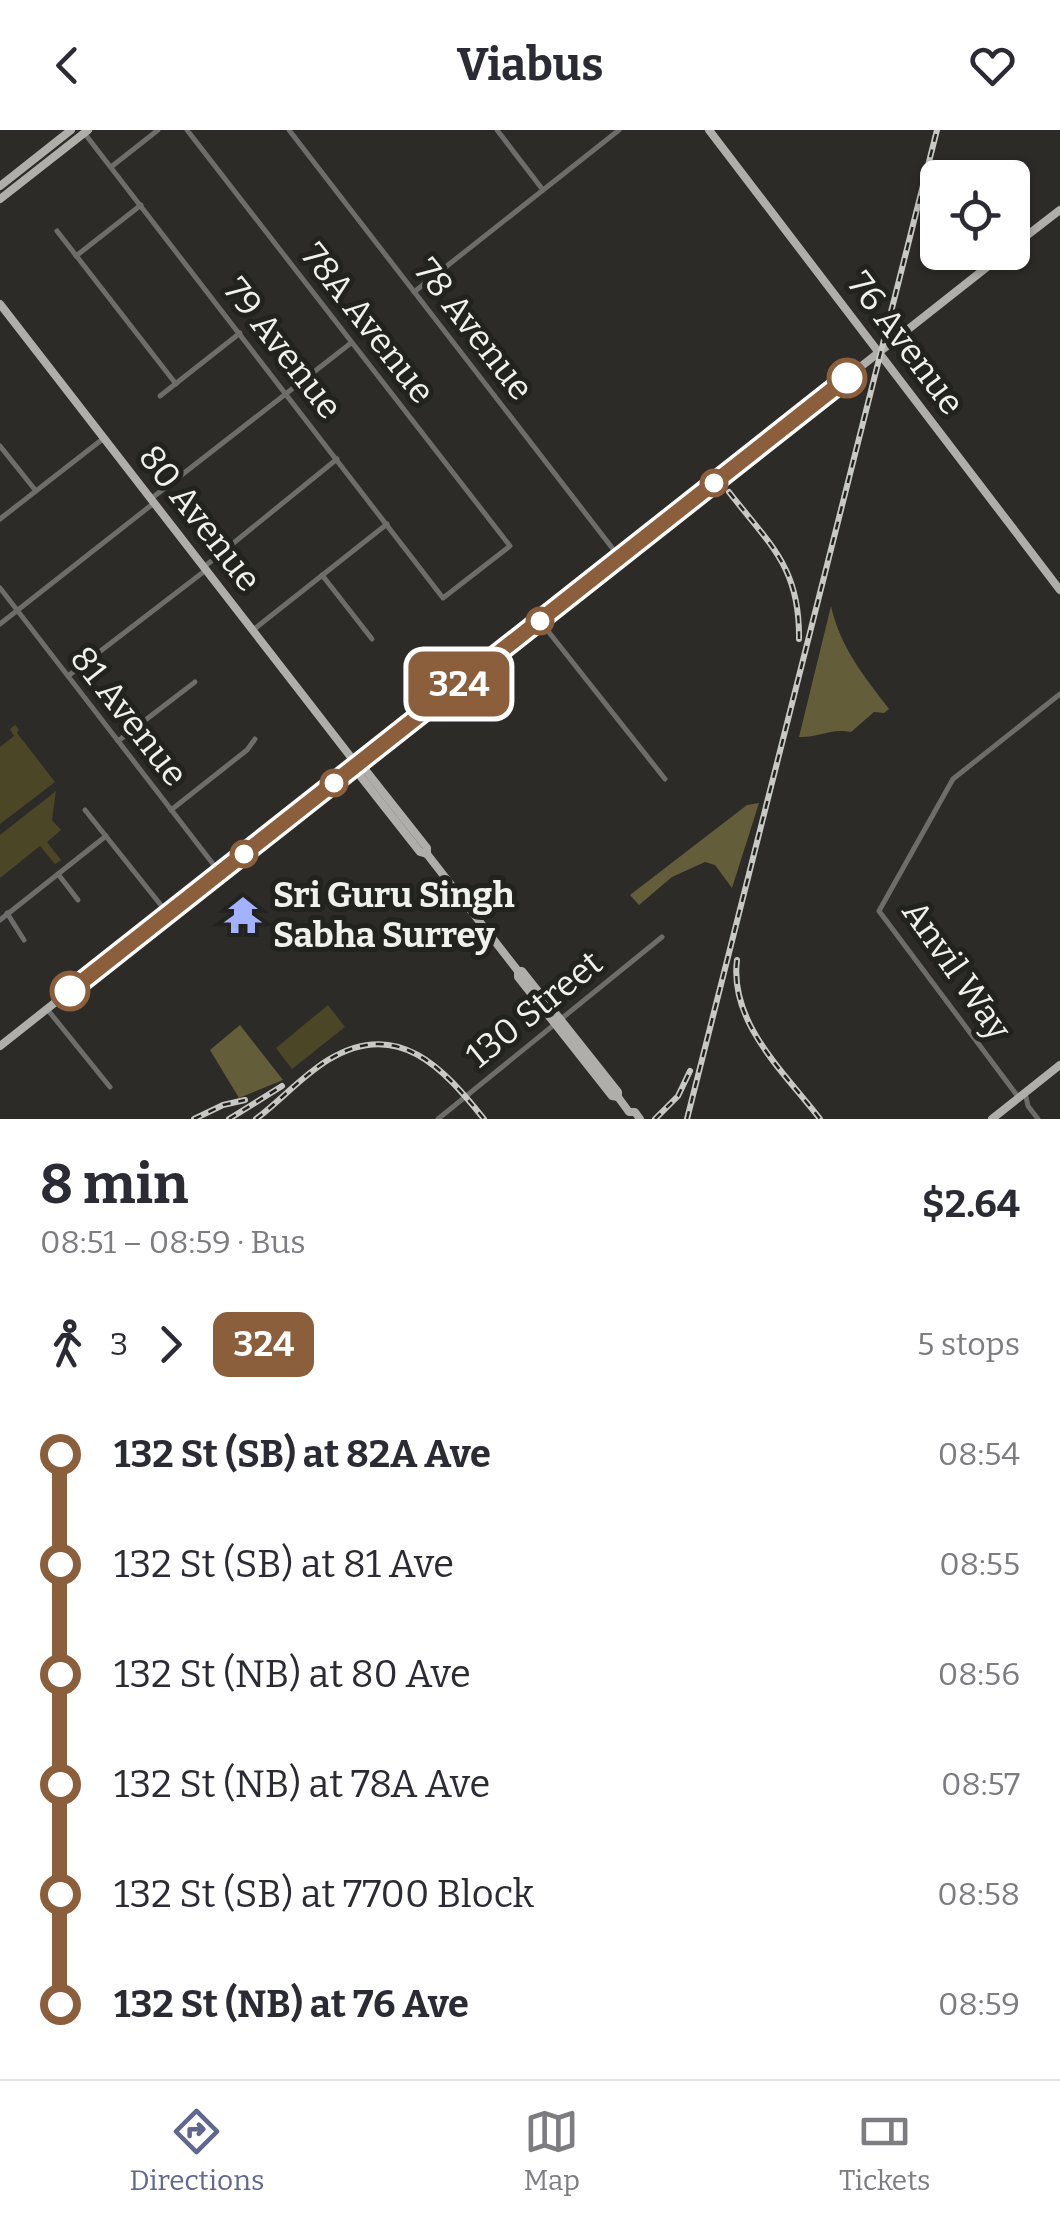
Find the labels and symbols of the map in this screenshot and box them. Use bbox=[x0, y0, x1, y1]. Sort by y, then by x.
street label: 78A Avenue bbox=[293, 235, 443, 411]
street label: 78 Avenue bbox=[406, 250, 542, 408]
street label: 76 Avenue bbox=[839, 263, 973, 423]
street label: 79 Avenue bbox=[215, 269, 351, 427]
unlabelled marker bbox=[828, 359, 866, 397]
street label: 80 Avenue bbox=[130, 437, 270, 599]
unlabelled marker bbox=[701, 470, 727, 496]
unlabelled marker bbox=[527, 608, 553, 634]
street label: 81 Avenue bbox=[62, 638, 196, 794]
line badge: 324 bbox=[402, 652, 516, 716]
unlabelled marker bbox=[321, 770, 347, 796]
unlabelled marker bbox=[231, 841, 257, 867]
place label: Sri Guru Singh Sabha Surrey bbox=[273, 874, 515, 956]
street label: Anvil Way bbox=[894, 892, 1021, 1048]
temple icon: Sri Guru Singh Sabha Surrey bbox=[222, 894, 264, 936]
street label: 130 Street bbox=[458, 941, 611, 1076]
unlabelled marker bbox=[51, 972, 89, 1010]

